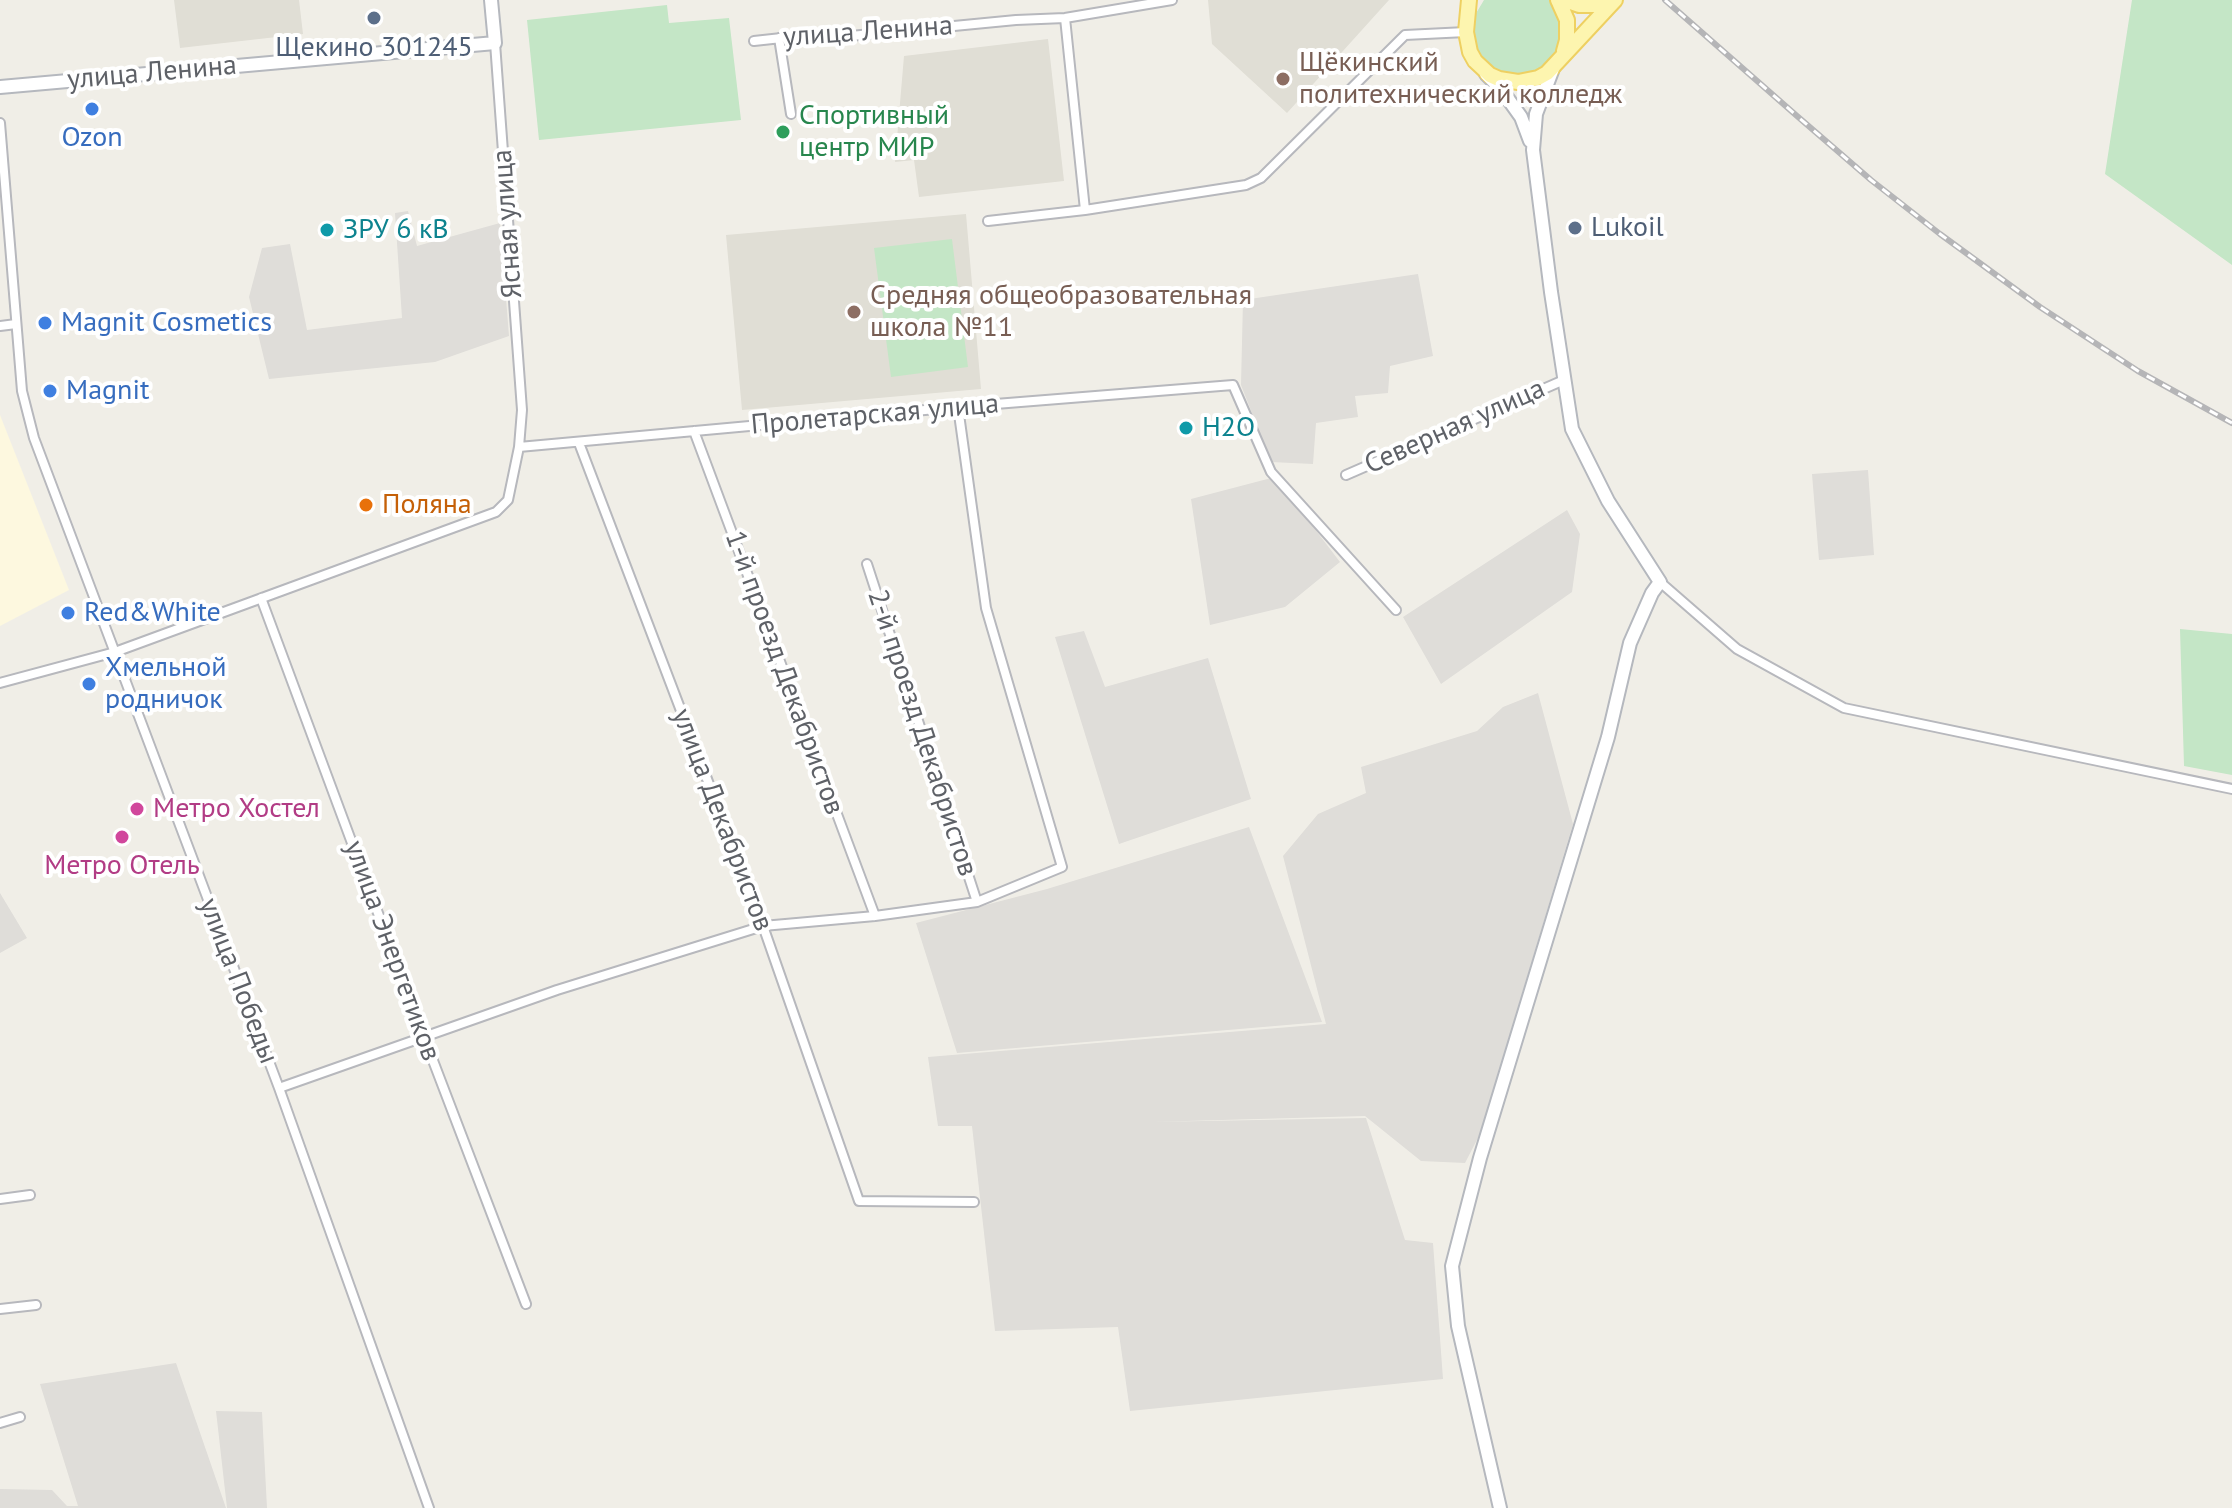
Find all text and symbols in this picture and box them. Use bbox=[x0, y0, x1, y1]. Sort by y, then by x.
marker: Щекино 301245 bbox=[365, 9, 383, 27]
street label: улица Ленина bbox=[782, 9, 954, 55]
place label: Щекино 301245 bbox=[275, 31, 473, 65]
place label: Щёкинский политехнический колледж bbox=[1299, 46, 1622, 112]
street label: улица Ленина bbox=[66, 49, 238, 97]
marker: Щёкинский политехнический колледж bbox=[1274, 70, 1292, 88]
place label: Спортивный центр МИР bbox=[799, 99, 949, 165]
marker: Ozon bbox=[83, 100, 101, 118]
place label: Ozon bbox=[62, 121, 122, 155]
marker: Спортивный центр МИР bbox=[774, 123, 792, 141]
street label: Ясная улица bbox=[486, 148, 530, 300]
place label: Lukoil bbox=[1591, 211, 1664, 245]
place label: ЗРУ 6 кВ bbox=[343, 213, 449, 247]
marker: Lukoil bbox=[1566, 219, 1584, 237]
marker: ЗРУ 6 кВ bbox=[318, 221, 336, 239]
place label: Средняя общеобразовательная школа №11 bbox=[870, 279, 1252, 345]
marker: Средняя общеобразовательная школа №11 bbox=[845, 303, 863, 321]
place label: Magnit Cosmetics bbox=[61, 306, 272, 340]
marker: Magnit Cosmetics bbox=[36, 314, 54, 332]
street label: Северная улица bbox=[1360, 372, 1550, 482]
place label: Magnit bbox=[66, 374, 149, 408]
marker: Magnit bbox=[41, 382, 59, 400]
street label: Пролетарская улица bbox=[750, 387, 1000, 443]
place label: Н2О bbox=[1202, 411, 1255, 445]
marker: Н2О bbox=[1177, 419, 1195, 437]
place label: Поляна bbox=[382, 488, 472, 522]
marker: Поляна bbox=[357, 496, 375, 514]
street label: 1-й проезд Декабристов bbox=[717, 527, 851, 819]
street label: 2-й проезд Декабристов bbox=[860, 585, 984, 881]
place label: Red&White bbox=[84, 596, 221, 630]
marker: Red&White bbox=[59, 604, 77, 622]
place label: Хмельной родничок bbox=[105, 651, 226, 717]
marker: Хмельной родничок bbox=[80, 675, 98, 693]
street label: улица Декабристов bbox=[664, 704, 780, 936]
place label: Метро Хостел bbox=[153, 792, 320, 826]
marker: Метро Хостел bbox=[128, 800, 146, 818]
marker: Метро Отель bbox=[113, 828, 131, 846]
street label: улица Энергетиков bbox=[337, 836, 447, 1066]
place label: Метро Отель bbox=[44, 849, 200, 883]
street label: улица Победы bbox=[191, 894, 285, 1068]

